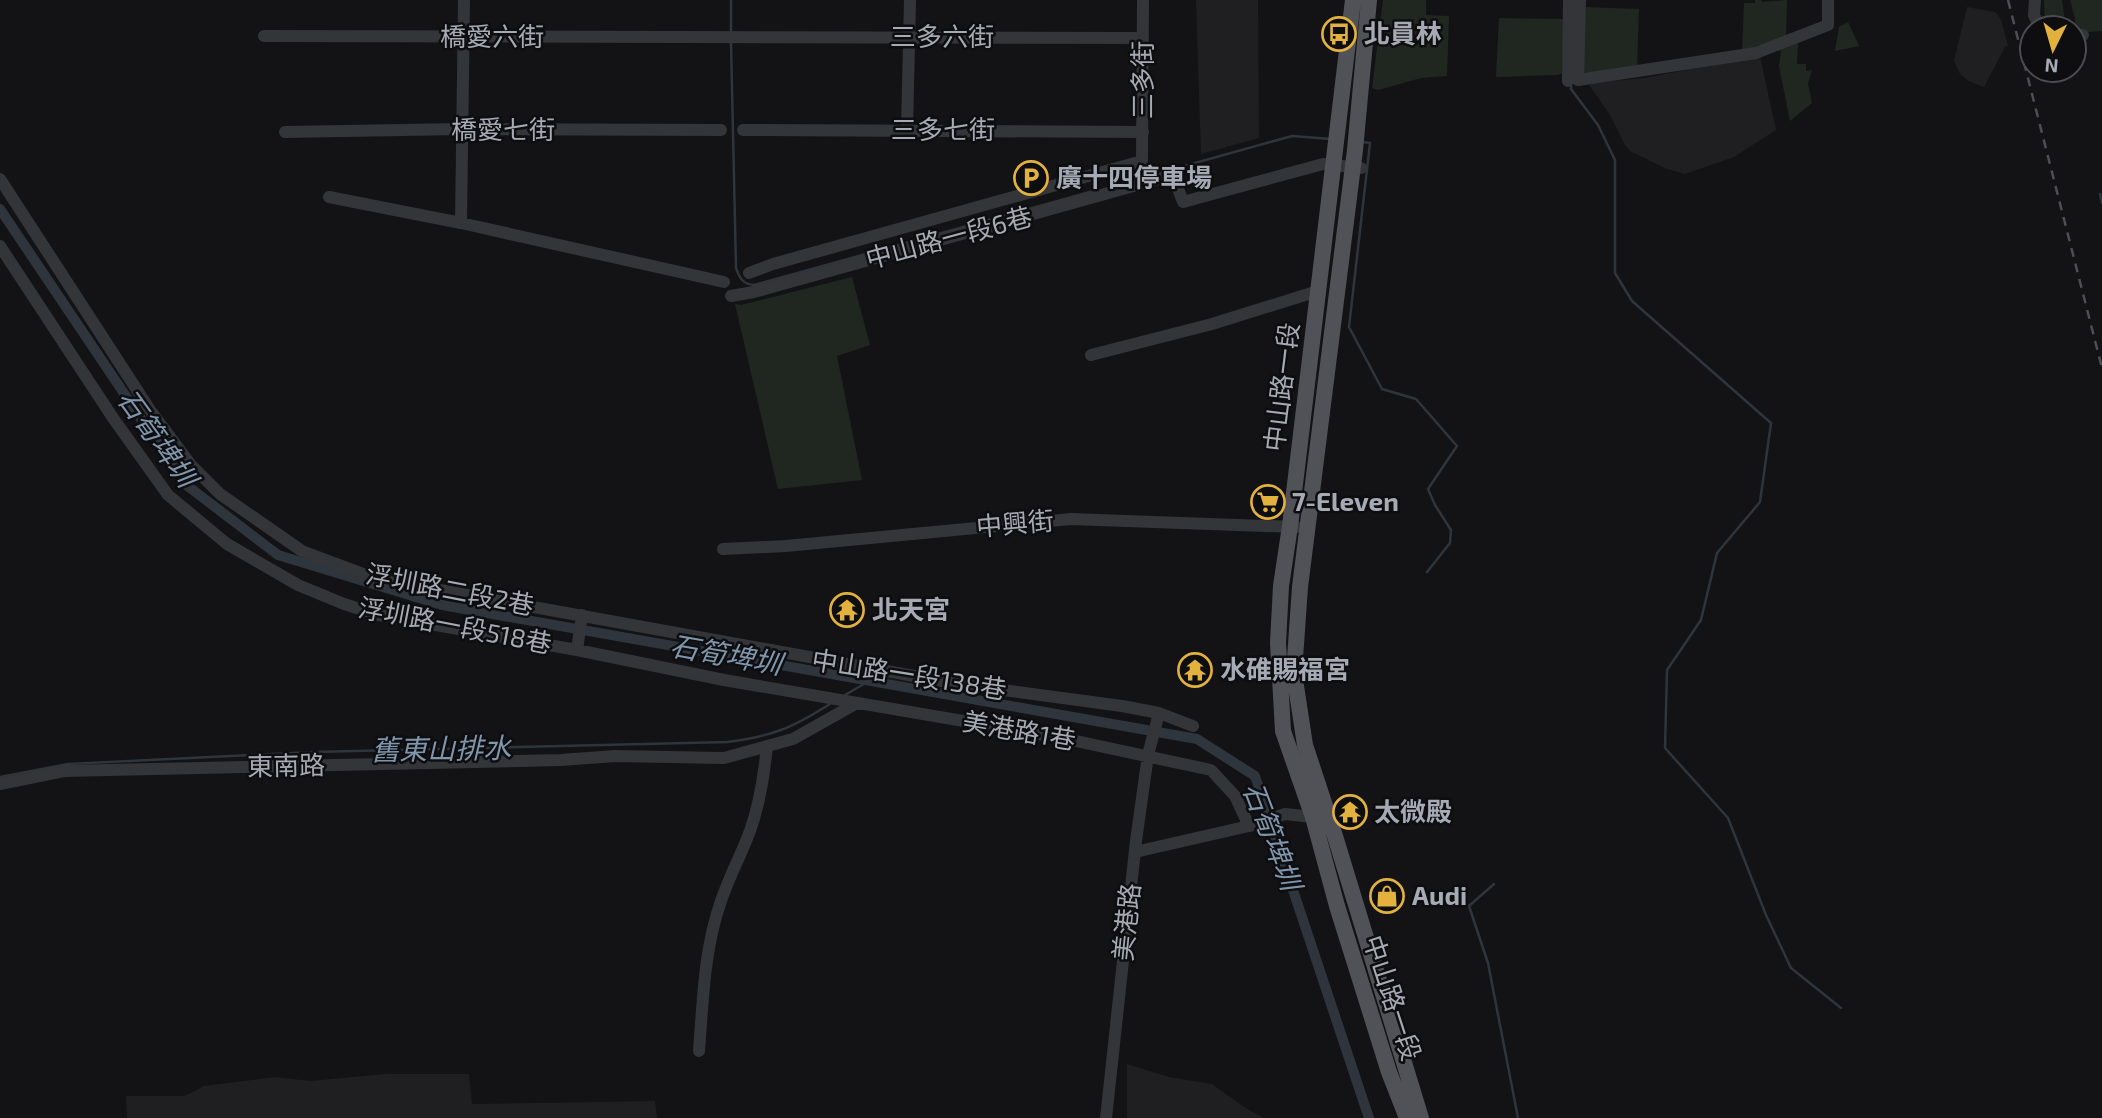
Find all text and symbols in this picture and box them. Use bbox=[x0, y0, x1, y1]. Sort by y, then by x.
north arrow bbox=[2018, 14, 2088, 84]
bus stop icon: 北員林 bbox=[1320, 15, 1358, 53]
place label: 北員林 bbox=[1364, 17, 1442, 48]
street label: 橋愛六街 bbox=[440, 20, 544, 51]
street label: 三多六街 bbox=[890, 20, 994, 51]
street label: 三多街 bbox=[1126, 41, 1157, 119]
text: N bbox=[2044, 54, 2059, 78]
street label: 橋愛七街 bbox=[451, 113, 555, 144]
street label: 三多七街 bbox=[891, 113, 995, 144]
parking icon: 廣十四停車場 bbox=[1012, 159, 1050, 197]
place label: 廣十四停車場 bbox=[1056, 161, 1212, 192]
street label: 中山路一段6巷 bbox=[862, 199, 1035, 274]
street label: 中山路一段 bbox=[1257, 320, 1304, 453]
water label: 石筍埤圳 bbox=[111, 382, 207, 496]
supermarket icon: 7-Eleven bbox=[1249, 483, 1287, 521]
place label: 7-Eleven bbox=[1292, 485, 1399, 516]
street label: 中興街 bbox=[975, 504, 1055, 541]
street label: 浮圳路二段2巷 bbox=[364, 557, 537, 620]
street label: 浮圳路一段518巷 bbox=[356, 591, 554, 658]
temple icon: 北天宮 bbox=[828, 591, 866, 629]
place label: 北天宮 bbox=[872, 593, 950, 624]
water label: 石筍埤圳 bbox=[668, 628, 788, 681]
street label: 中山路一段138巷 bbox=[810, 643, 1009, 704]
temple icon: 水碓賜福宮 bbox=[1176, 651, 1214, 689]
place label: 水碓賜福宮 bbox=[1220, 653, 1350, 684]
street label: 美港路1巷 bbox=[960, 704, 1078, 755]
water label: 舊東山排水 bbox=[371, 730, 513, 766]
street label: 東南路 bbox=[247, 748, 325, 781]
water label: 石筍埤圳 bbox=[1237, 777, 1310, 898]
temple icon: 太微殿 bbox=[1331, 793, 1369, 831]
place label: 太微殿 bbox=[1374, 795, 1452, 826]
shop icon: Audi bbox=[1368, 877, 1406, 915]
place label: Audi bbox=[1412, 879, 1467, 910]
street label: 美港路 bbox=[1106, 881, 1145, 962]
street label: 中山路一段 bbox=[1359, 931, 1428, 1064]

